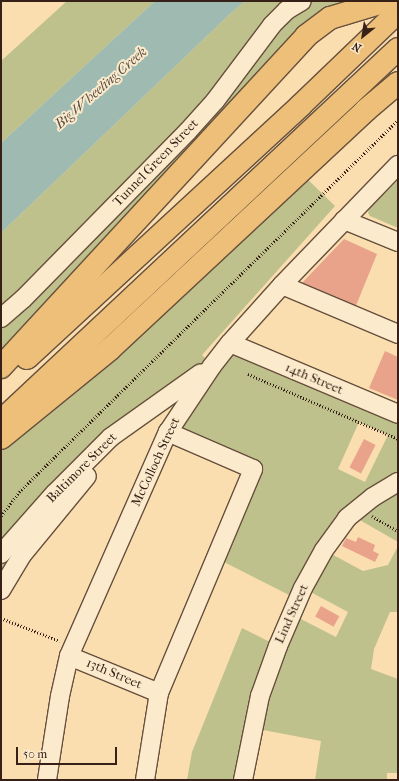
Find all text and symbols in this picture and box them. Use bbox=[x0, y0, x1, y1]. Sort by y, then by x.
north arrow bbox=[343, 16, 383, 56]
text: N bbox=[350, 39, 364, 55]
water label: Big Wheeling Creek bbox=[52, 44, 150, 132]
street label: Tunnel Green Street bbox=[110, 116, 202, 210]
street label: 14th Street bbox=[283, 360, 345, 398]
street label: McColloch Street bbox=[129, 415, 183, 509]
street label: Baltimore Street bbox=[44, 430, 120, 506]
street label: Lind Street bbox=[272, 582, 312, 646]
street label: 13th Street bbox=[84, 655, 144, 693]
scale bar bbox=[18, 739, 119, 765]
text: 50 m bbox=[23, 747, 47, 761]

